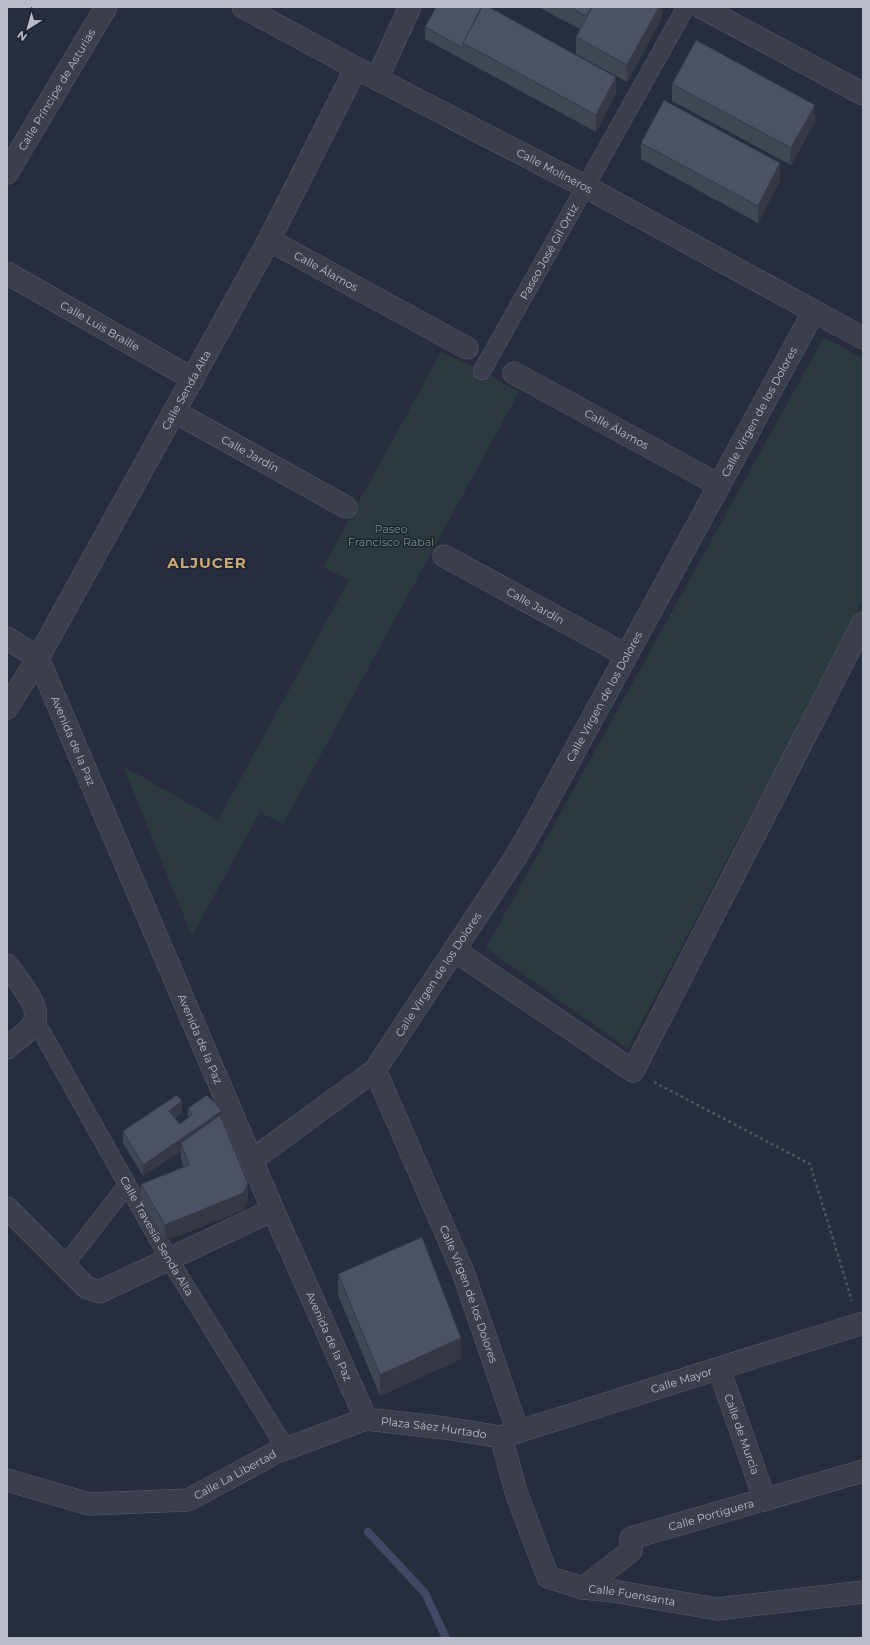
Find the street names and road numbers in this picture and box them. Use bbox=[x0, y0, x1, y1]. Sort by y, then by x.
street label: Calle Príncipe de Asturias bbox=[15, 26, 99, 153]
street label: Calle Molineros bbox=[514, 145, 596, 197]
street label: Paseo José Gil Ortiz bbox=[517, 201, 582, 302]
street label: Calle Álamos bbox=[292, 248, 361, 295]
street label: Calle Luis Braille bbox=[58, 298, 142, 354]
street label: Calle Virgen de los Dolores bbox=[718, 344, 801, 479]
street label: Calle Senda Alta bbox=[158, 348, 214, 432]
street label: Calle Álamos bbox=[582, 406, 652, 453]
street label: Calle Jardín bbox=[219, 432, 281, 475]
street label: Calle Jardín bbox=[504, 584, 567, 627]
street label: Calle Virgen de los Dolores bbox=[563, 628, 646, 764]
street label: Avenida de la Paz bbox=[48, 694, 99, 788]
street label: Calle Virgen de los Dolores bbox=[392, 909, 485, 1039]
street label: Avenida de la Paz bbox=[175, 992, 226, 1086]
street label: Calle Travesía Senda Alta bbox=[117, 1174, 197, 1298]
street label: Calle Virgen de los Dolores bbox=[436, 1223, 501, 1365]
street label: Avenida de la Paz bbox=[303, 1289, 355, 1383]
street label: Calle Mayor bbox=[649, 1364, 714, 1396]
street label: Calle de Murcia bbox=[721, 1392, 762, 1476]
street label: Plaza Sáez Hurtado bbox=[380, 1414, 488, 1442]
street label: Calle La Libertad bbox=[191, 1447, 279, 1503]
street label: Calle Portiguera bbox=[667, 1496, 756, 1534]
street label: Calle Fuensanta bbox=[588, 1582, 677, 1609]

